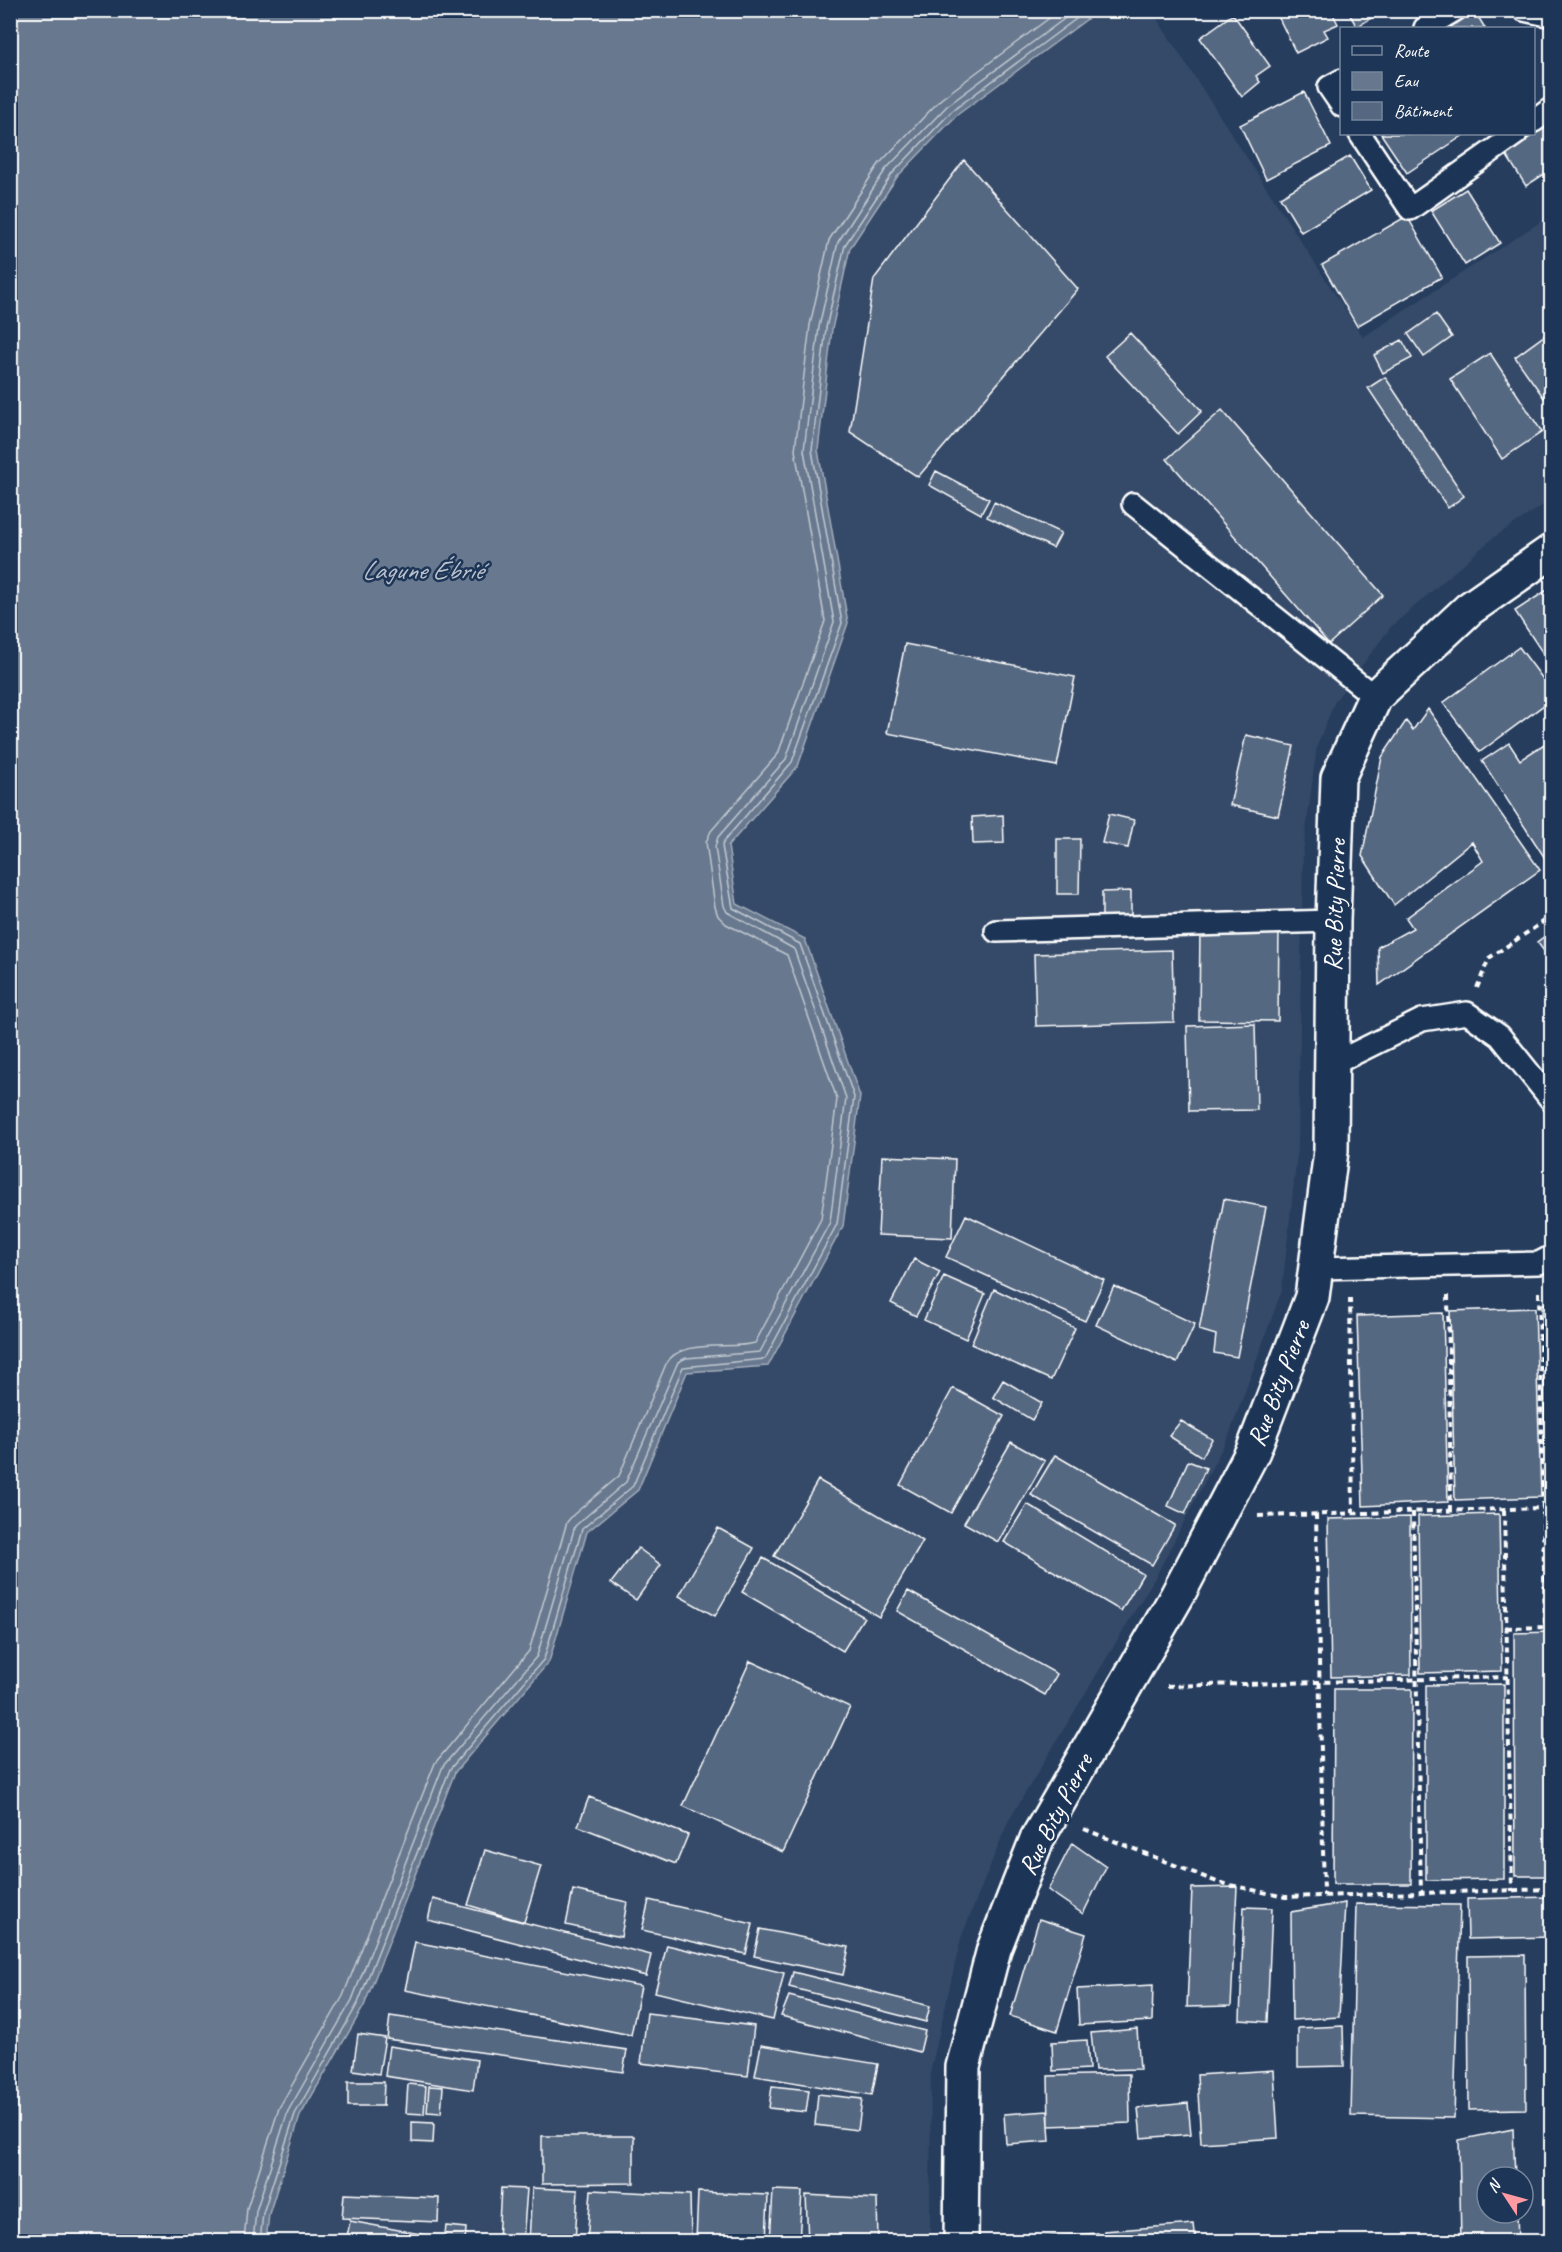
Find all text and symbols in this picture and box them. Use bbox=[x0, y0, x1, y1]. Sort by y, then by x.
legend bbox=[1340, 27, 1535, 135]
text: Route bbox=[1394, 40, 1429, 62]
text: Eau bbox=[1394, 70, 1419, 92]
text: Bâtiment bbox=[1394, 100, 1454, 122]
water label: Lagune Ébrié bbox=[362, 553, 490, 587]
street label: Rue Bity Pierre bbox=[1316, 837, 1353, 972]
street label: Rue Bity Pierre bbox=[1239, 1314, 1318, 1451]
street label: Rue Bity Pierre bbox=[1011, 1746, 1101, 1881]
north arrow bbox=[1475, 2165, 1535, 2225]
text: N bbox=[1483, 2174, 1506, 2197]

